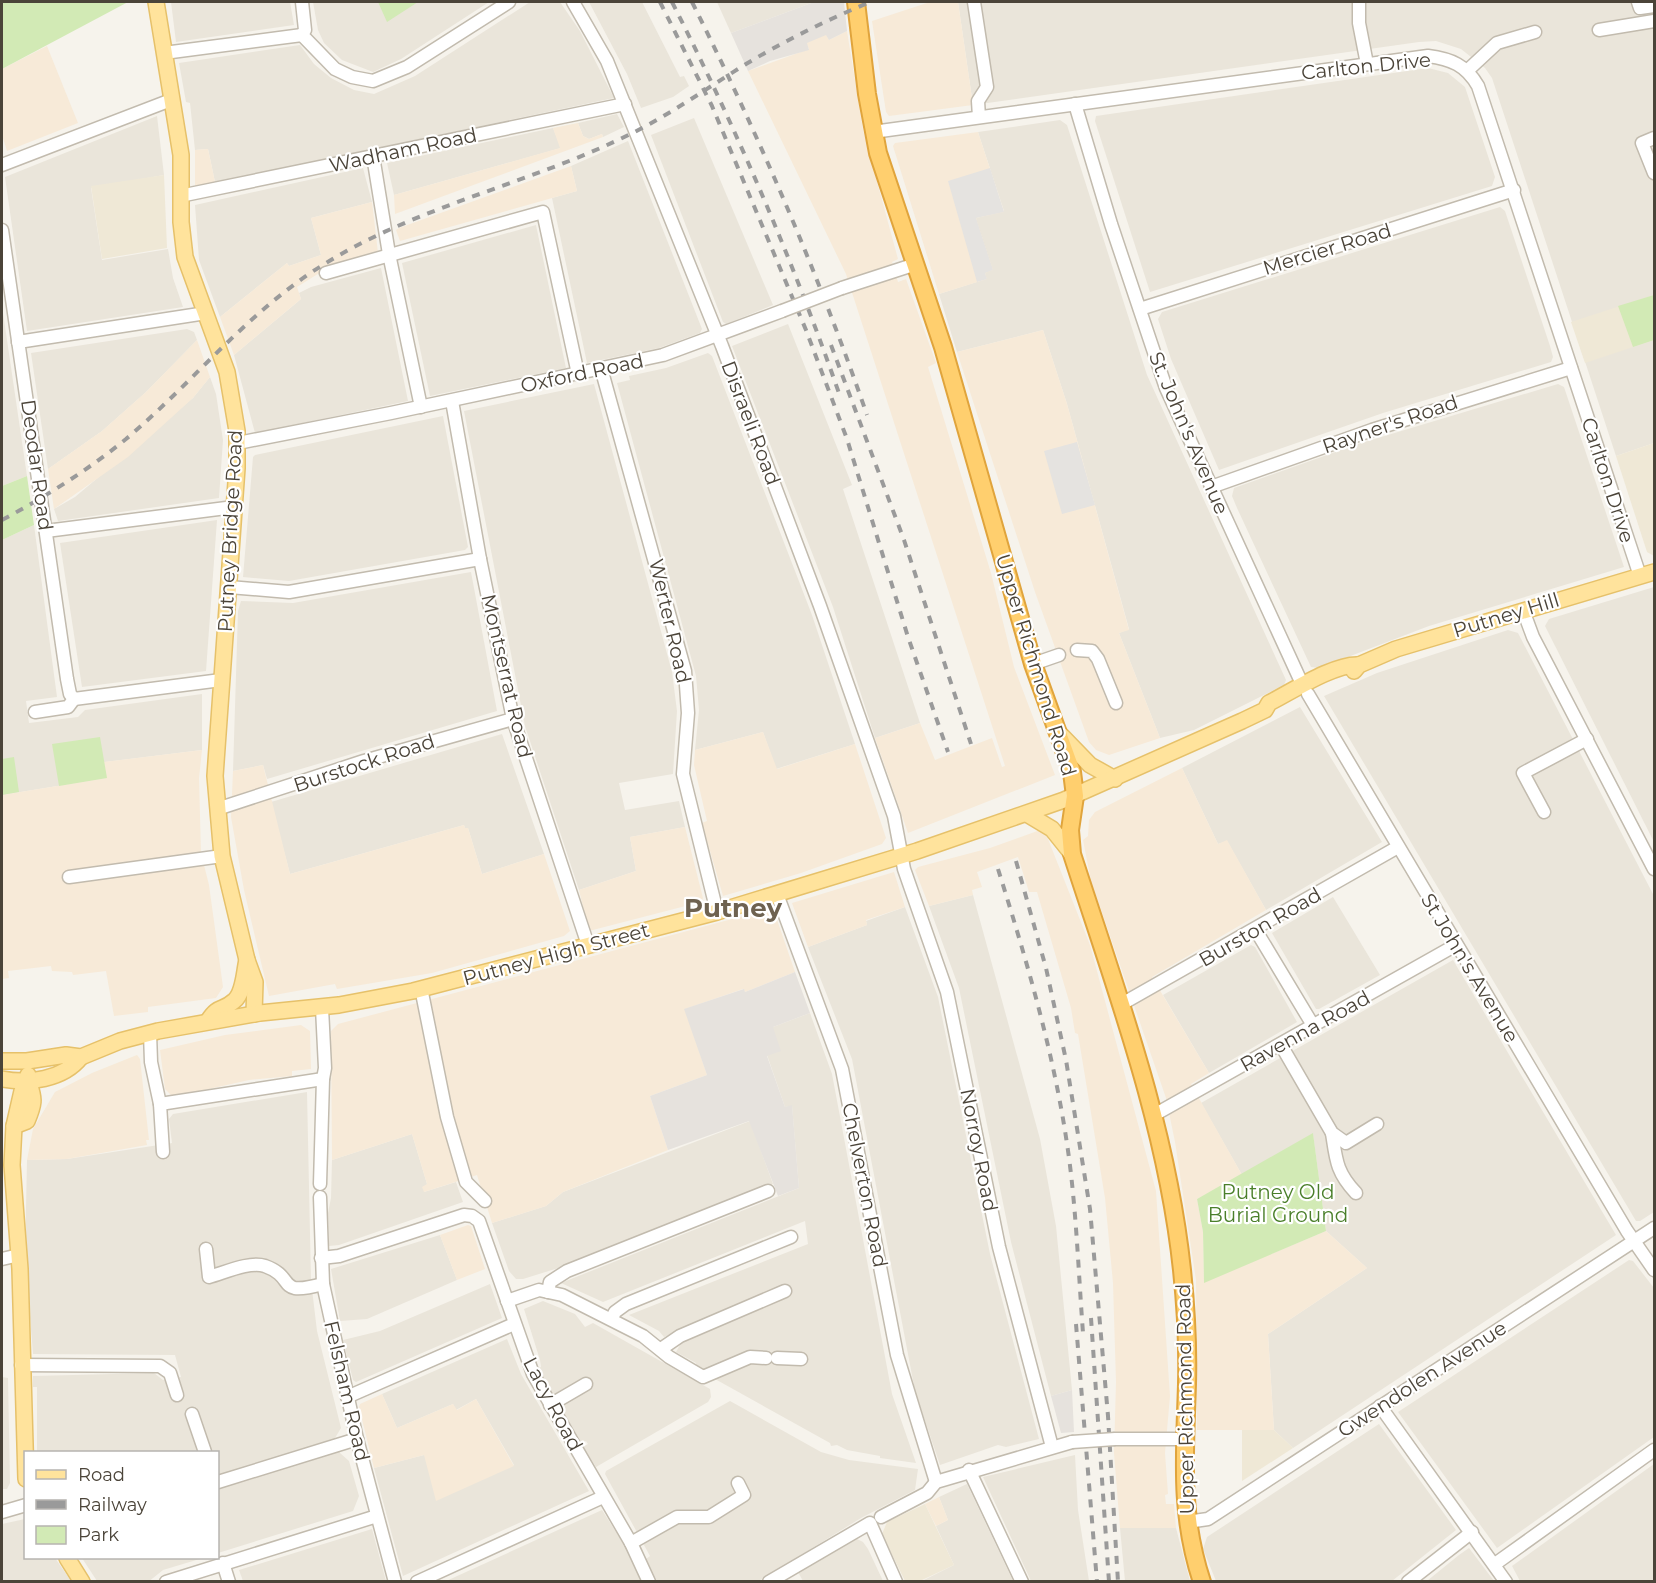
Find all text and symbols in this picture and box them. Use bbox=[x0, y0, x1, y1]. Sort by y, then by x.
street label: Carlton Drive bbox=[1300, 47, 1432, 85]
street label: Wadham Road bbox=[327, 123, 479, 177]
street label: Mercier Road bbox=[1260, 218, 1394, 280]
street label: Oxford Road bbox=[518, 348, 646, 398]
street label: St. John's Avenue bbox=[1144, 348, 1234, 518]
street label: Disraeli Road bbox=[716, 358, 786, 488]
street label: Rayner's Road bbox=[1319, 390, 1461, 458]
street label: Deodar Road bbox=[16, 398, 58, 532]
street label: Carlton Drive bbox=[1576, 414, 1640, 546]
street label: Putney Bridge Road bbox=[213, 429, 247, 633]
street label: Upper Richmond Road bbox=[991, 551, 1081, 779]
street label: Werter Road bbox=[644, 556, 696, 686]
street label: Putney Hill bbox=[1450, 587, 1562, 643]
street label: Montserrat Road bbox=[476, 592, 538, 760]
street label: Burstock Road bbox=[290, 729, 438, 797]
street label: Burston Road bbox=[1194, 882, 1326, 972]
street label: St John's Avenue bbox=[1416, 889, 1524, 1047]
district label: Putney bbox=[684, 892, 783, 924]
street label: Putney High Street bbox=[460, 918, 652, 990]
street label: Ravenna Road bbox=[1236, 985, 1374, 1077]
street label: Norroy Road bbox=[955, 1086, 1003, 1214]
street label: Chelverton Road bbox=[837, 1101, 893, 1269]
park label: Putney Old Burial Ground bbox=[1208, 1180, 1348, 1227]
street label: Upper Richmond Road bbox=[1171, 1283, 1199, 1515]
street label: Gwendolen Avenue bbox=[1333, 1316, 1511, 1442]
street label: Felsham Road bbox=[319, 1318, 375, 1464]
street label: Lacy Road bbox=[518, 1353, 588, 1455]
legend bbox=[24, 1451, 219, 1559]
text: Road bbox=[78, 1464, 125, 1486]
text: Railway bbox=[78, 1494, 147, 1516]
text: Park bbox=[78, 1524, 119, 1546]

